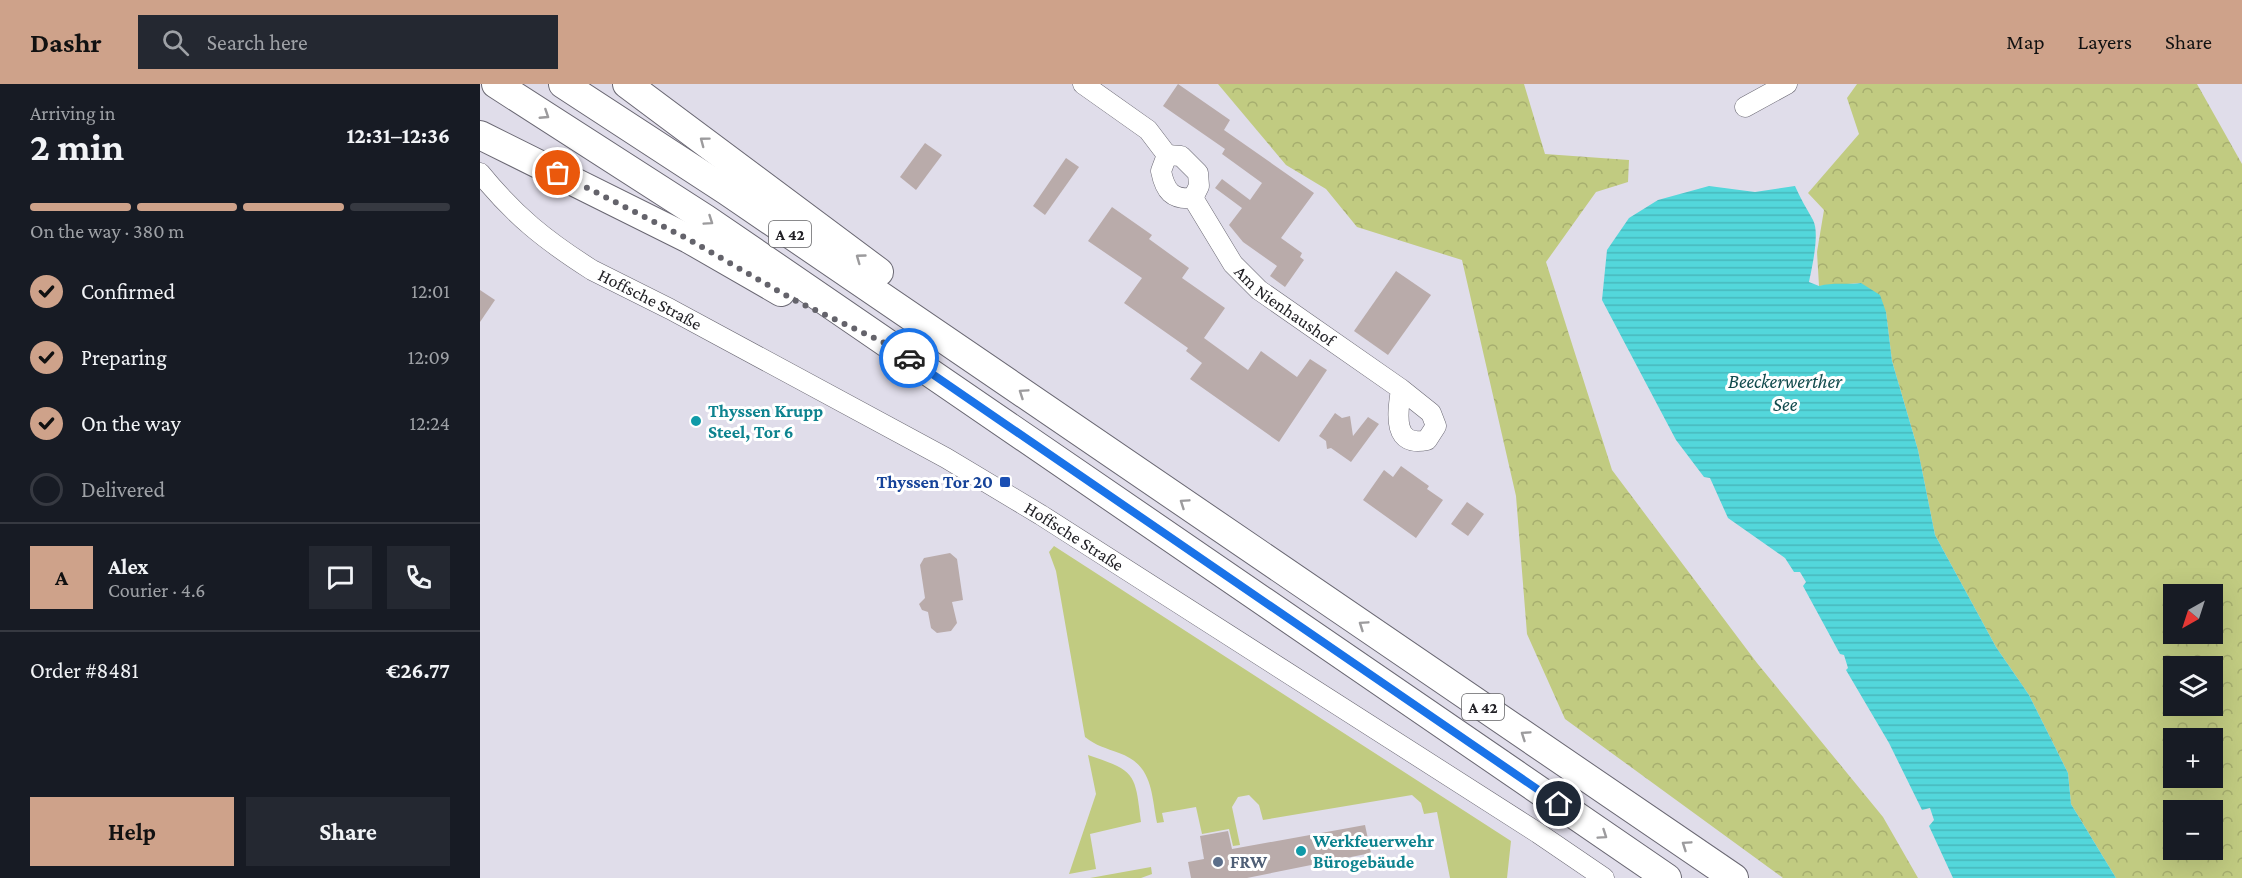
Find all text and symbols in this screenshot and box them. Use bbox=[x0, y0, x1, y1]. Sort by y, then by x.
search box bbox=[138, 15, 558, 69]
icon: search bbox=[159, 26, 192, 59]
text: Dashr bbox=[30, 27, 102, 58]
text: Search here bbox=[207, 30, 308, 55]
text: Map bbox=[2006, 30, 2045, 54]
text: Layers bbox=[2078, 30, 2132, 54]
text: Share bbox=[2165, 30, 2212, 54]
text: Arriving in bbox=[30, 102, 115, 124]
one-way arrow bbox=[539, 107, 550, 118]
text: 12:31–12:36 bbox=[346, 123, 450, 148]
text: 2 min bbox=[30, 125, 124, 168]
one-way arrow bbox=[699, 138, 710, 149]
pin bbox=[532, 147, 583, 198]
icon: bag bbox=[541, 156, 574, 189]
one-way arrow bbox=[702, 214, 713, 225]
text: On the way · 380 m bbox=[30, 220, 184, 242]
road number: A 42 bbox=[769, 221, 811, 247]
one-way arrow bbox=[856, 254, 867, 265]
street label: Am Nienhaushof bbox=[1231, 262, 1340, 351]
street label: Hoffsche Straße bbox=[595, 265, 705, 334]
icon: check bbox=[30, 275, 63, 308]
text: Confirmed bbox=[81, 279, 175, 304]
text: 12:01 bbox=[411, 280, 450, 302]
courier bbox=[879, 328, 939, 388]
icon: check bbox=[30, 341, 63, 374]
icon: car bbox=[893, 342, 926, 375]
text: Preparing bbox=[81, 345, 167, 370]
text: 12:09 bbox=[408, 346, 450, 368]
water label: Beeckerwerther See bbox=[1728, 370, 1843, 415]
one-way arrow bbox=[1019, 389, 1030, 400]
place label: Thyssen Krupp Steel, Tor 6 bbox=[708, 401, 823, 442]
icon: check bbox=[30, 407, 63, 440]
text: On the way bbox=[81, 411, 181, 436]
text: 12:24 bbox=[410, 412, 450, 434]
marker: Thyssen Krupp Steel, Tor 6 bbox=[689, 414, 703, 428]
place label: Thyssen Tor 20 bbox=[876, 472, 993, 492]
marker: Thyssen Tor 20 bbox=[998, 475, 1012, 489]
text: Delivered bbox=[81, 477, 165, 502]
street label: Hoffsche Straße bbox=[1021, 498, 1127, 575]
one-way arrow bbox=[1180, 499, 1191, 510]
button: chat bbox=[309, 546, 372, 609]
button: phone bbox=[387, 546, 450, 609]
text: Alex bbox=[108, 554, 149, 579]
text: A bbox=[55, 565, 68, 590]
text: Courier · 4.6 bbox=[108, 579, 206, 601]
north arrow bbox=[2163, 584, 2223, 644]
map controls bbox=[2163, 584, 2223, 860]
one-way arrow bbox=[1359, 621, 1370, 632]
button: layers bbox=[2163, 656, 2223, 716]
text: Order #8481 bbox=[30, 658, 139, 683]
text: €26.77 bbox=[386, 658, 450, 683]
road number: A 42 bbox=[1462, 694, 1504, 720]
button: + bbox=[2163, 728, 2223, 788]
one-way arrow bbox=[1520, 731, 1531, 742]
pin bbox=[1533, 778, 1584, 829]
icon: home bbox=[1542, 787, 1575, 820]
button: Help bbox=[30, 797, 234, 866]
button: Share bbox=[246, 797, 450, 866]
button: − bbox=[2163, 800, 2223, 860]
one-way arrow bbox=[1596, 828, 1607, 839]
place label: Werkfeuerwehr Bürogebäude bbox=[1312, 831, 1434, 872]
one-way arrow bbox=[1681, 841, 1692, 852]
marker: Werkfeuerwehr Bürogebäude bbox=[1294, 844, 1308, 858]
place label: FRW bbox=[1230, 852, 1268, 872]
marker: FRW bbox=[1211, 855, 1225, 869]

